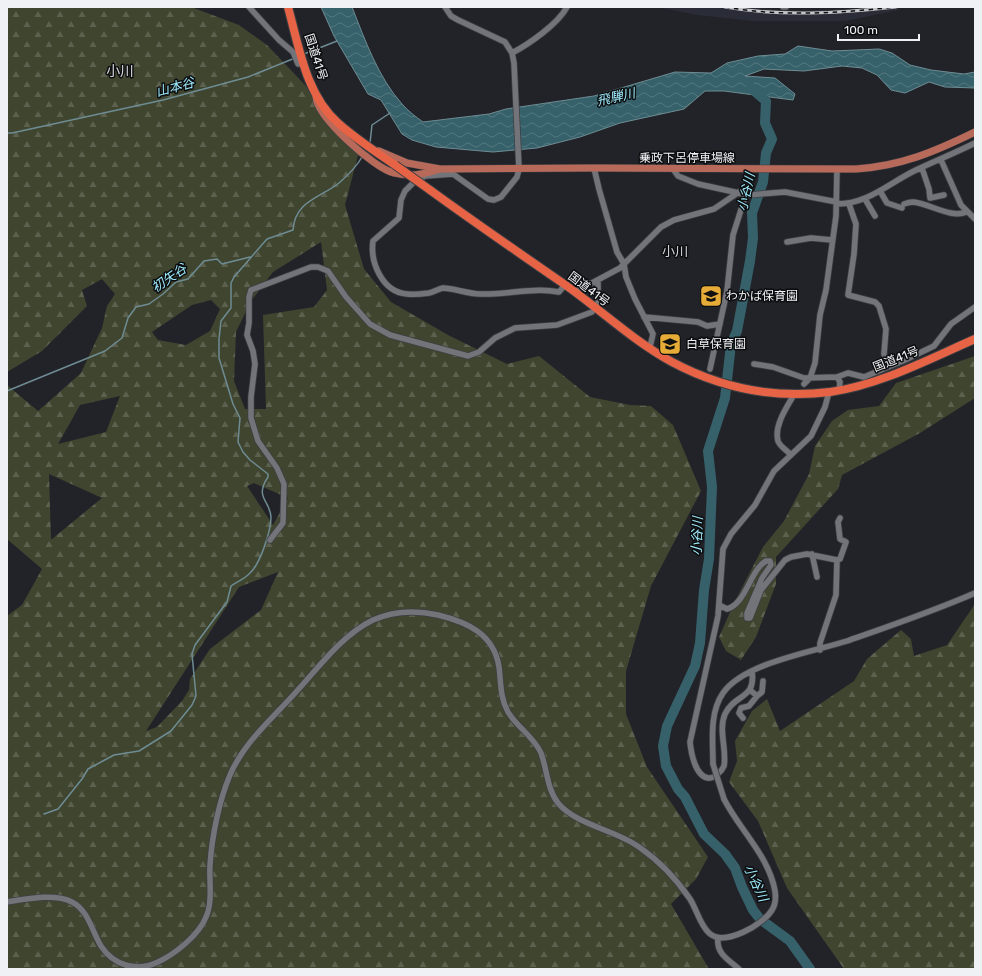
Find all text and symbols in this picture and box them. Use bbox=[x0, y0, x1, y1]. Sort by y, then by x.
scale bar bbox=[838, 16, 919, 42]
text: 100 m bbox=[844, 23, 878, 37]
street label: 国道41号 bbox=[302, 32, 330, 82]
district label: 小川 bbox=[106, 63, 134, 80]
water label: 山本谷 bbox=[154, 74, 197, 99]
water label: 飛騨川 bbox=[595, 85, 639, 109]
street label: 乗政下呂停車場線 bbox=[639, 151, 735, 165]
water label: 小谷川 bbox=[734, 169, 758, 213]
district label: 小川 bbox=[662, 244, 688, 259]
water label: 初矢谷 bbox=[149, 260, 190, 295]
street label: 国道41号 bbox=[565, 269, 613, 309]
school or university icon: わかば保育園 bbox=[698, 283, 724, 309]
place label: わかば保育園 bbox=[726, 289, 798, 303]
school or university icon: 白草保育園 bbox=[657, 331, 683, 357]
place label: 白草保育園 bbox=[686, 337, 746, 351]
street label: 国道41号 bbox=[871, 343, 921, 375]
water label: 小谷川 bbox=[689, 514, 705, 556]
water label: 小谷川 bbox=[741, 862, 772, 906]

